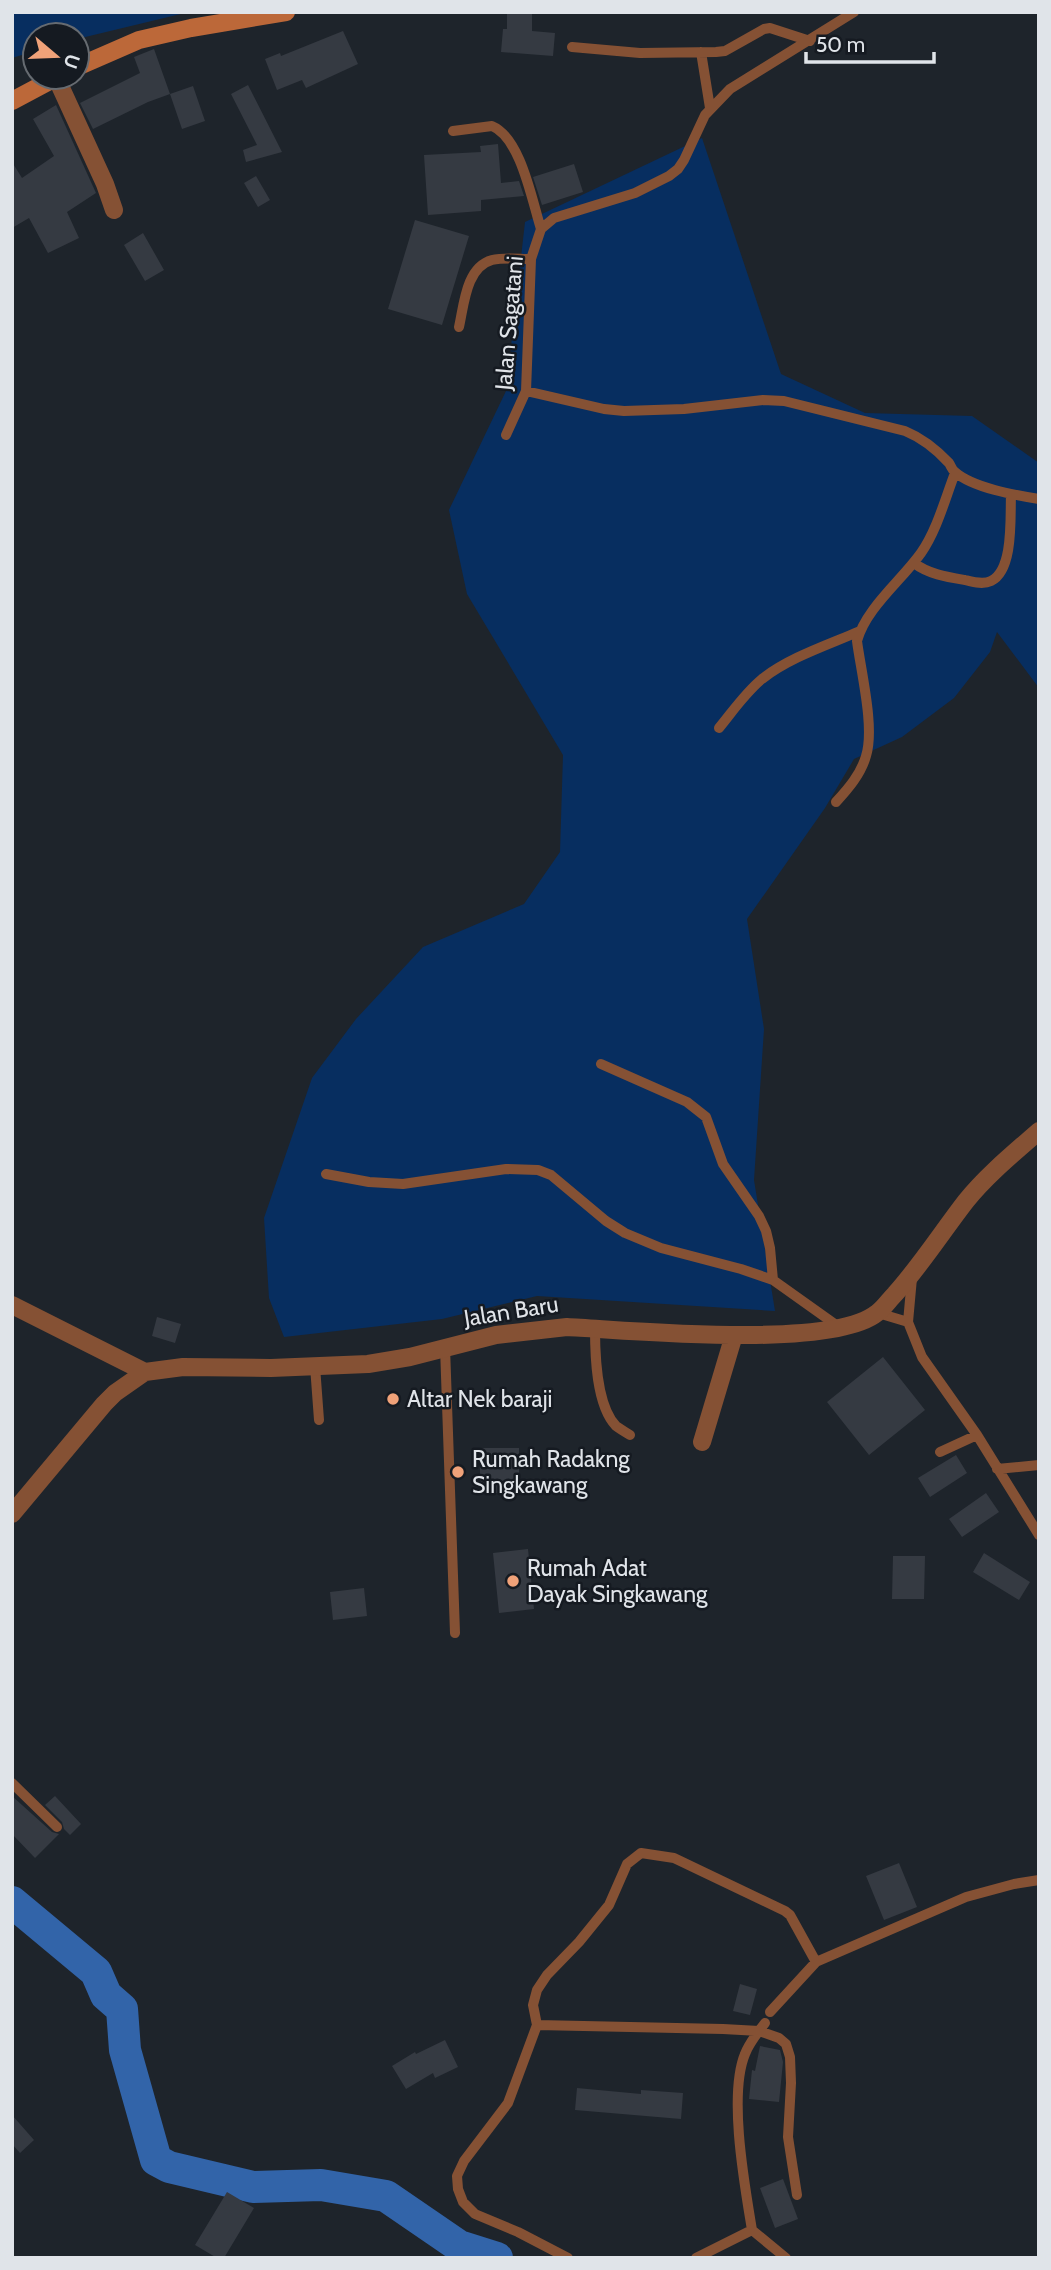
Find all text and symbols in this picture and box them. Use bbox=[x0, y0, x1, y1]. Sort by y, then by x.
north arrow bbox=[21, 21, 91, 91]
scale bar bbox=[806, 21, 934, 65]
text: 50 m bbox=[816, 32, 865, 57]
text: U bbox=[59, 51, 85, 72]
street label: Jalan Sagatani bbox=[489, 255, 529, 392]
street label: Jalan Baru bbox=[461, 1290, 560, 1332]
place label: Altar Nek baraji bbox=[407, 1385, 552, 1413]
marker: Altar Nek baraji bbox=[385, 1391, 401, 1407]
place label: Rumah Radakng Singkawang bbox=[472, 1445, 630, 1499]
marker: Rumah Radakng Singkawang bbox=[450, 1464, 466, 1480]
place label: Rumah Adat Dayak Singkawang bbox=[527, 1554, 708, 1608]
marker: Rumah Adat Dayak Singkawang bbox=[505, 1573, 521, 1589]

